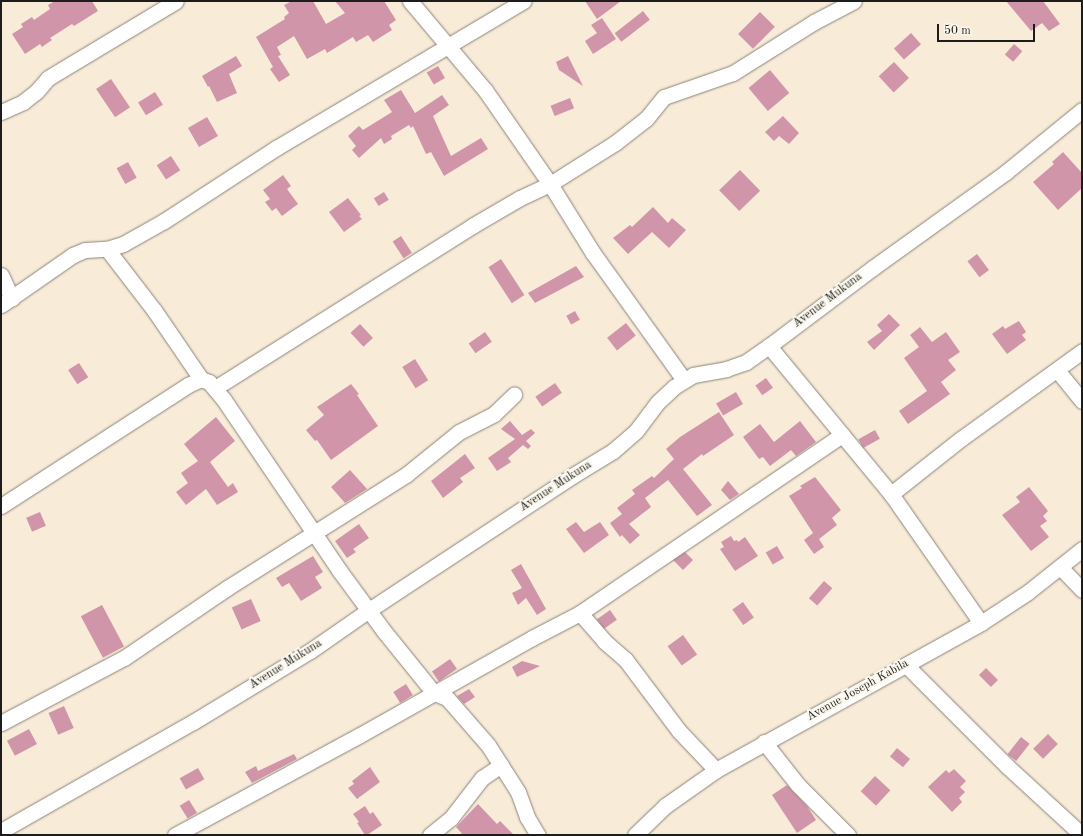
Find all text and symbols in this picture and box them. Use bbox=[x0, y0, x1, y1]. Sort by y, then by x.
scale bar bbox=[939, 16, 1037, 42]
text: 50 m bbox=[944, 25, 971, 37]
street label: Avenue Mukuna bbox=[791, 270, 865, 332]
street label: Avenue Mukuna bbox=[517, 458, 595, 516]
street label: Avenue Mukuna bbox=[247, 637, 325, 693]
street label: Avenue Joseph Kabila bbox=[805, 657, 911, 725]

